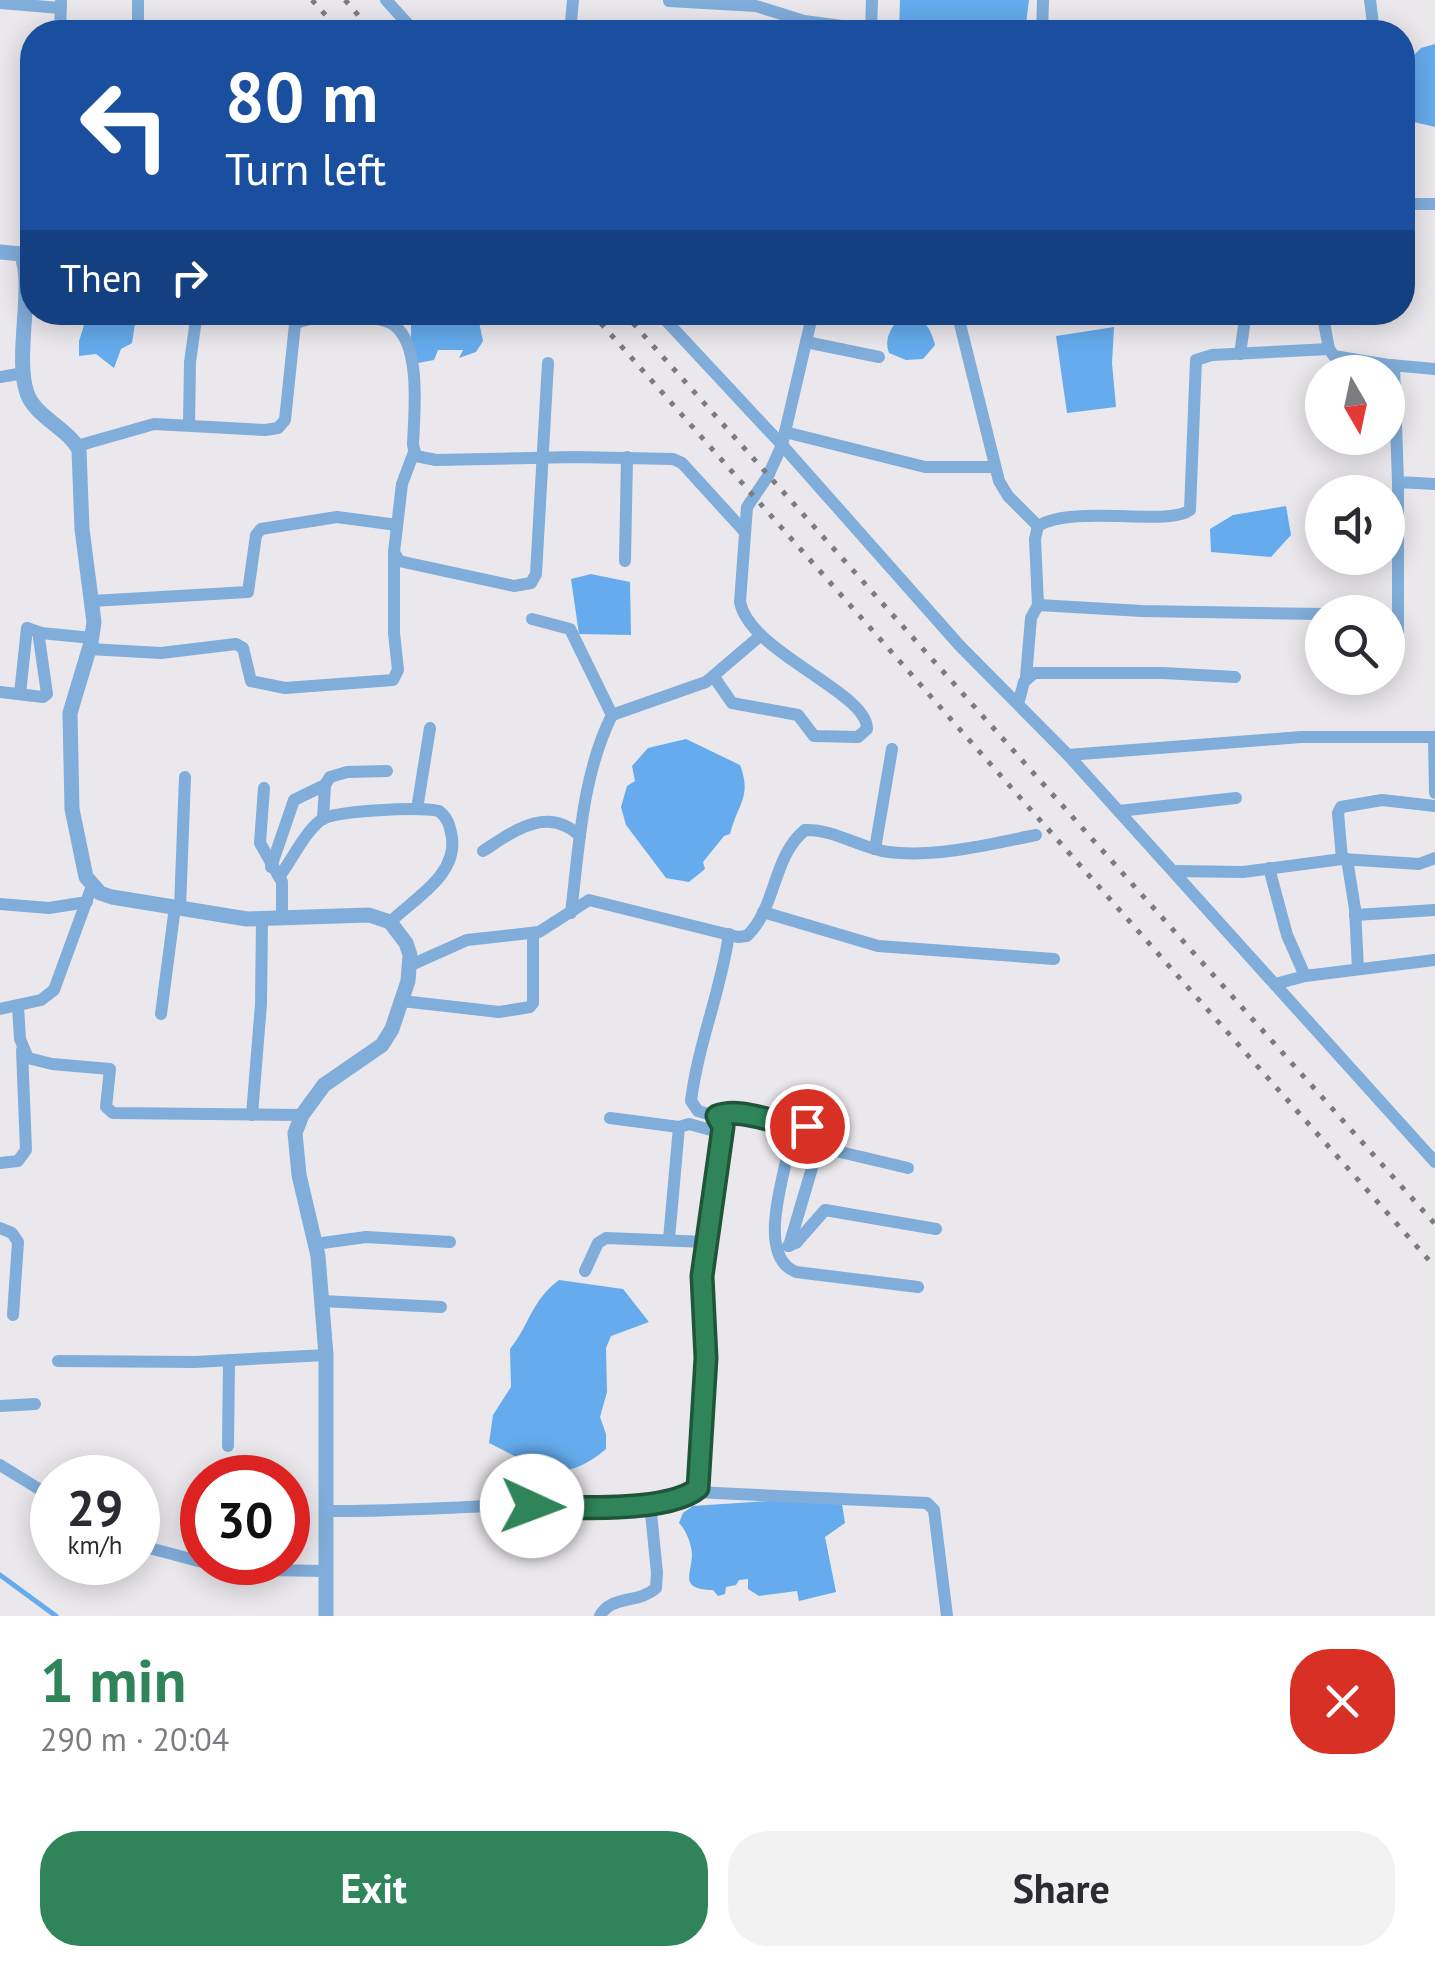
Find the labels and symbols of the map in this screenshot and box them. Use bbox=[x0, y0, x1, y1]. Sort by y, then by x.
north arrow bbox=[1305, 355, 1405, 455]
pin bbox=[765, 1084, 850, 1169]
position arrow bbox=[480, 1454, 584, 1558]
speed limit sign: 30 bbox=[180, 1455, 310, 1585]

